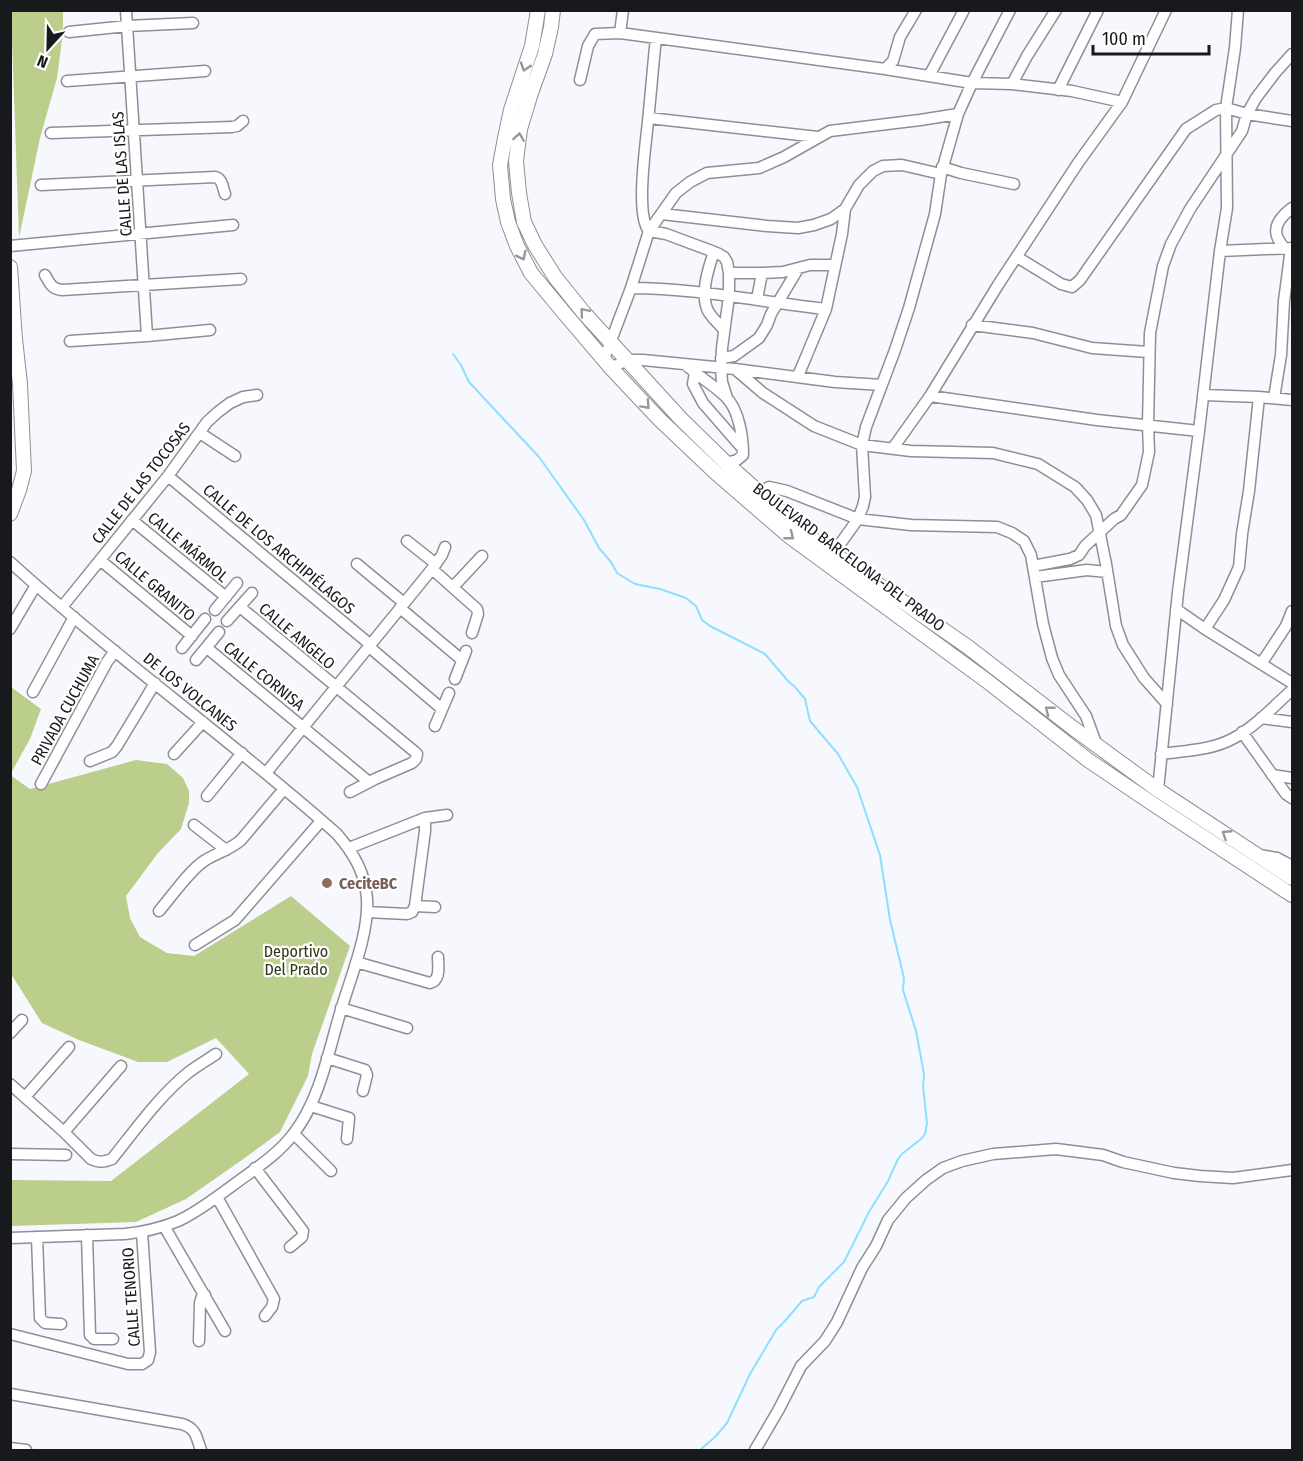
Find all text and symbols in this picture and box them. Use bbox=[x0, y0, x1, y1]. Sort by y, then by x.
north arrow bbox=[18, 18, 78, 78]
scale bar bbox=[1093, 18, 1208, 56]
text: 100 m bbox=[1102, 28, 1146, 50]
text: N bbox=[35, 51, 51, 72]
one-way arrow bbox=[520, 61, 532, 72]
street label: CALLE DE LAS ISLAS bbox=[108, 111, 136, 237]
one-way arrow bbox=[513, 132, 525, 141]
one-way arrow bbox=[515, 249, 526, 260]
one-way arrow bbox=[580, 308, 591, 319]
one-way arrow bbox=[639, 399, 650, 409]
street label: CALLE DE LAS TOCOSAS bbox=[88, 419, 194, 547]
street label: BOULEVARD BARCELONA-DEL PRADO bbox=[749, 479, 949, 635]
street label: CALLE DE LOS ARCHIPIÉLAGOS bbox=[199, 480, 359, 618]
street label: CALLE MÁRMOL bbox=[144, 508, 232, 586]
one-way arrow bbox=[784, 529, 795, 540]
street label: CALLE GRANITO bbox=[111, 547, 199, 625]
street label: CALLE ANGELO bbox=[255, 599, 339, 673]
street label: CALLE CORNISA bbox=[220, 638, 309, 715]
street label: DE LOS VOLCANES bbox=[139, 649, 241, 736]
street label: PRIVADA CUCHUMA bbox=[27, 651, 103, 769]
one-way arrow bbox=[1045, 707, 1056, 718]
one-way arrow bbox=[1222, 830, 1233, 841]
place label: CeciteBC bbox=[339, 874, 398, 893]
marker: CeciteBC bbox=[320, 876, 334, 890]
park label: Deportivo Del Prado bbox=[264, 942, 328, 979]
street label: CALLE TENORIO bbox=[118, 1247, 144, 1347]

